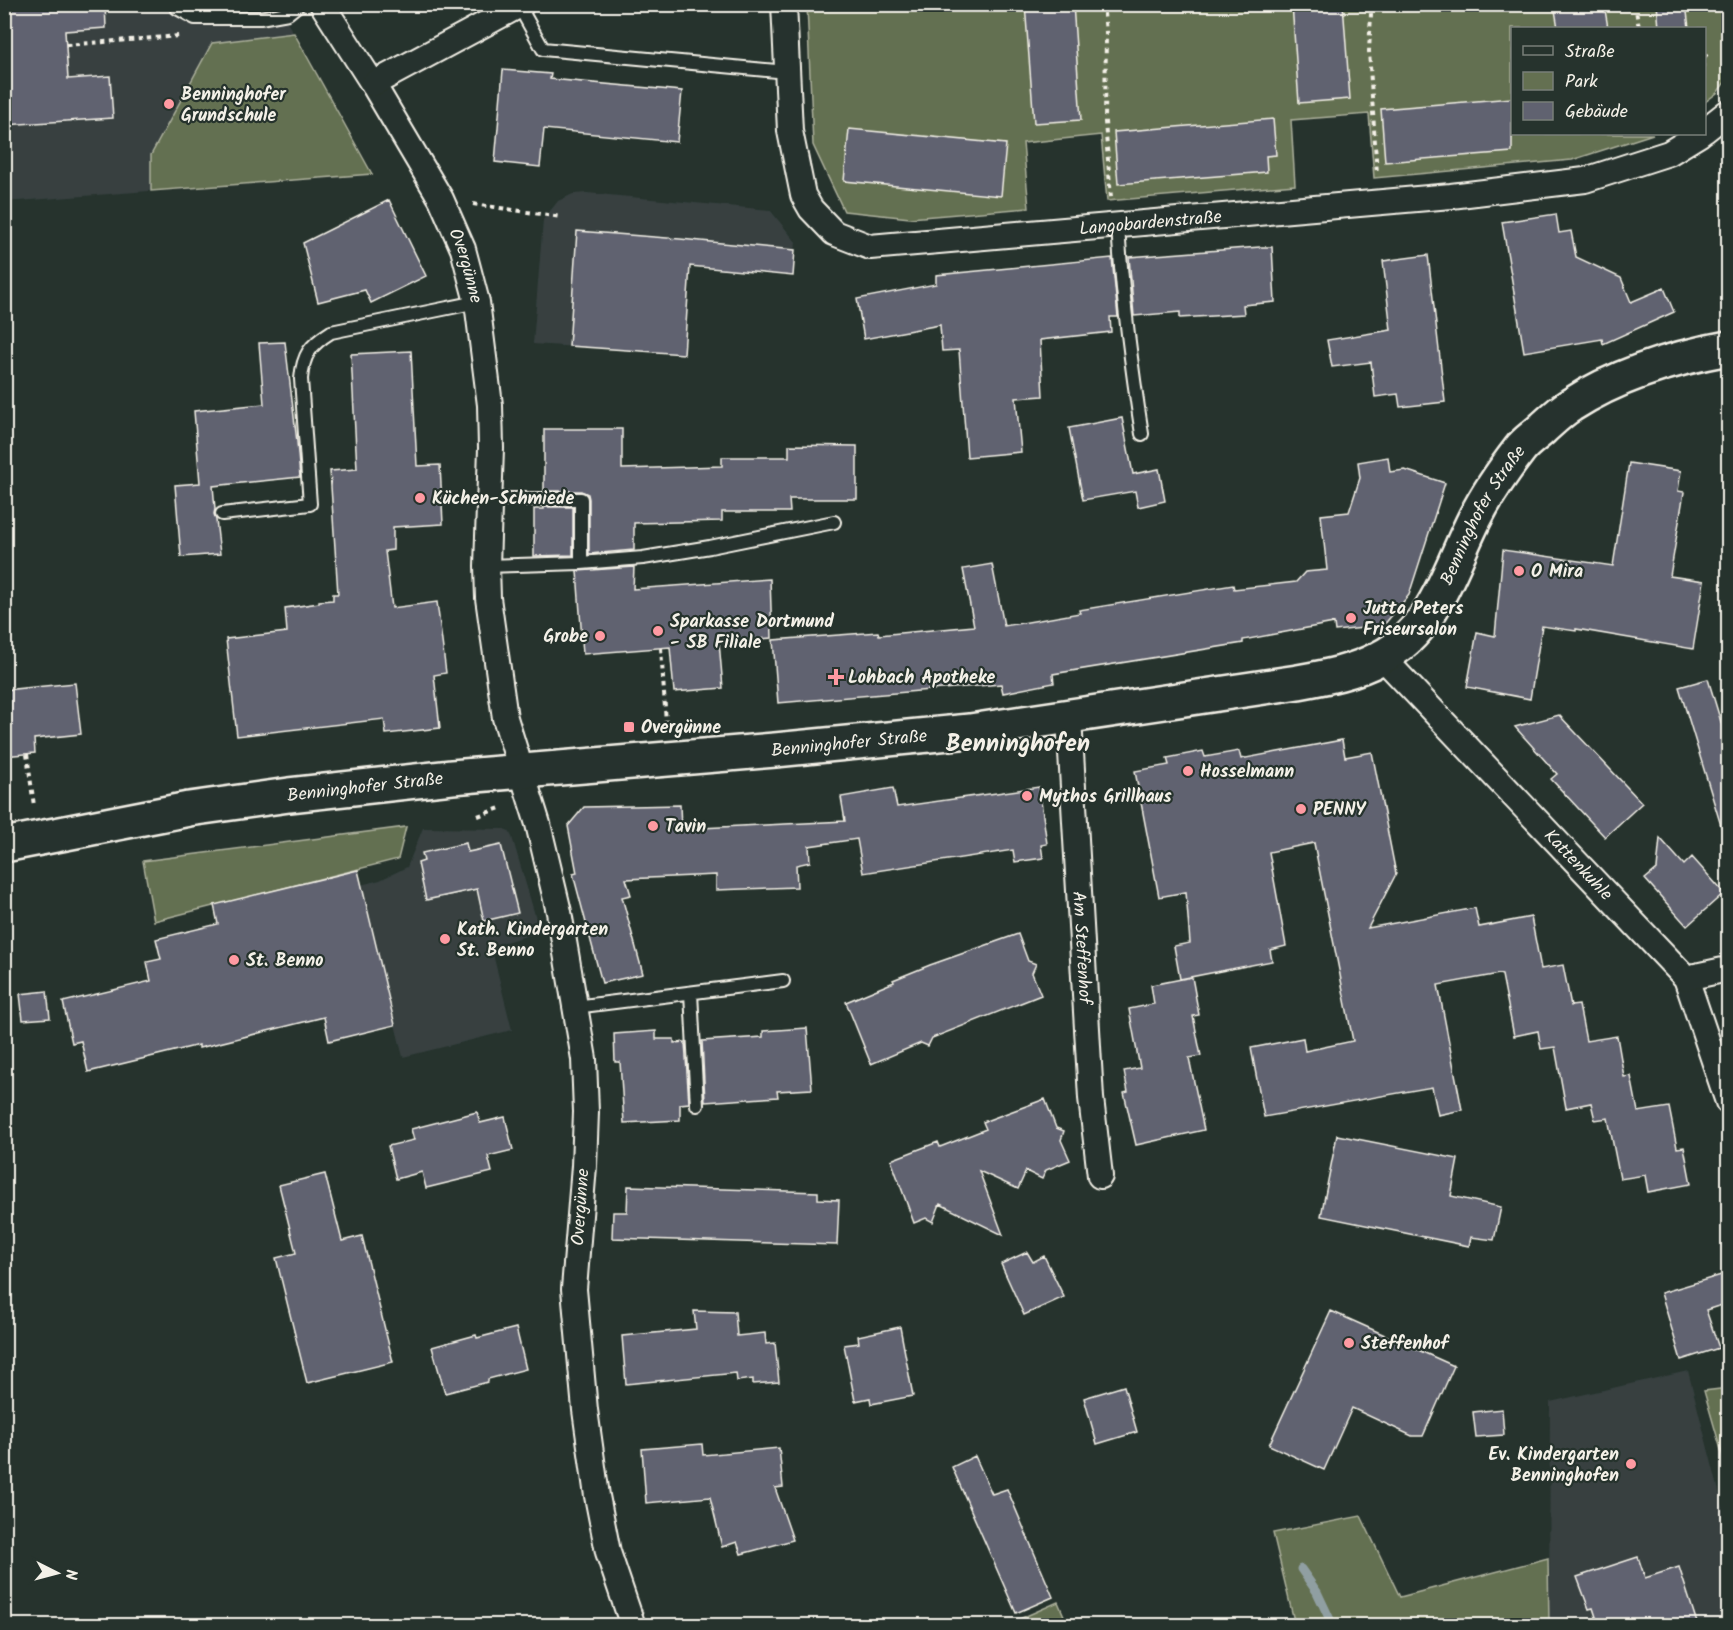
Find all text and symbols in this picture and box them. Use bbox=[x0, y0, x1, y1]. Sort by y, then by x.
legend bbox=[1511, 27, 1706, 135]
text: Straße bbox=[1565, 38, 1615, 67]
text: Park bbox=[1565, 68, 1598, 97]
place label: Benninghofer Grundschule bbox=[181, 81, 287, 131]
marker: Benninghofer Grundschule bbox=[162, 97, 176, 111]
text: Gebäude bbox=[1565, 98, 1628, 127]
street label: Langobardenstraße bbox=[1078, 203, 1223, 245]
street label: Overgünne bbox=[440, 224, 490, 307]
street label: Benninghofer Straße bbox=[1433, 439, 1534, 590]
place label: Küchen-Schmiede bbox=[432, 485, 574, 514]
marker: Küchen-Schmiede bbox=[413, 491, 427, 505]
place label: O Mira bbox=[1531, 558, 1583, 587]
marker: O Mira bbox=[1512, 564, 1526, 578]
place label: Jutta Peters Friseursalon bbox=[1363, 595, 1464, 645]
place label: Sparkasse Dortmund - SB Filiale bbox=[670, 608, 834, 658]
marker: Jutta Peters Friseursalon bbox=[1344, 611, 1358, 625]
place label: Grobe bbox=[544, 623, 588, 652]
marker: Sparkasse Dortmund - SB Filiale bbox=[651, 624, 665, 638]
marker: Grobe bbox=[593, 629, 607, 643]
place label: Lohbach Apotheke bbox=[848, 664, 996, 693]
marker: Lohbach Apotheke bbox=[829, 670, 843, 684]
place label: Overgünne bbox=[641, 714, 721, 743]
marker: Overgünne bbox=[622, 720, 636, 734]
street label: Benninghofer Straße bbox=[770, 722, 929, 766]
district label: Benninghofen bbox=[946, 725, 1090, 764]
place label: Hosselmann bbox=[1200, 758, 1294, 787]
marker: Hosselmann bbox=[1181, 764, 1195, 778]
street label: Benninghofer Straße bbox=[286, 765, 445, 811]
place label: Mythos Grillhaus bbox=[1039, 783, 1172, 812]
marker: Mythos Grillhaus bbox=[1020, 789, 1034, 803]
place label: PENNY bbox=[1313, 796, 1367, 825]
marker: PENNY bbox=[1294, 802, 1308, 816]
place label: Tavin bbox=[665, 813, 706, 842]
marker: Tavin bbox=[646, 819, 660, 833]
street label: Kattenkuhle bbox=[1536, 823, 1619, 908]
street label: Am Steffenhof bbox=[1063, 890, 1099, 1007]
place label: Kath. Kindergarten St. Benno bbox=[457, 916, 608, 966]
marker: Kath. Kindergarten St. Benno bbox=[438, 932, 452, 946]
place label: St. Benno bbox=[246, 947, 323, 976]
marker: St. Benno bbox=[227, 953, 241, 967]
street label: Overgünne bbox=[564, 1168, 599, 1247]
place label: Steffenhof bbox=[1361, 1330, 1451, 1359]
marker: Steffenhof bbox=[1342, 1336, 1356, 1350]
place label: Ev. Kindergarten Benninghofen bbox=[1489, 1441, 1619, 1491]
marker: Ev. Kindergarten Benninghofen bbox=[1624, 1457, 1638, 1471]
north arrow bbox=[27, 1543, 87, 1603]
text: N bbox=[57, 1568, 83, 1581]

